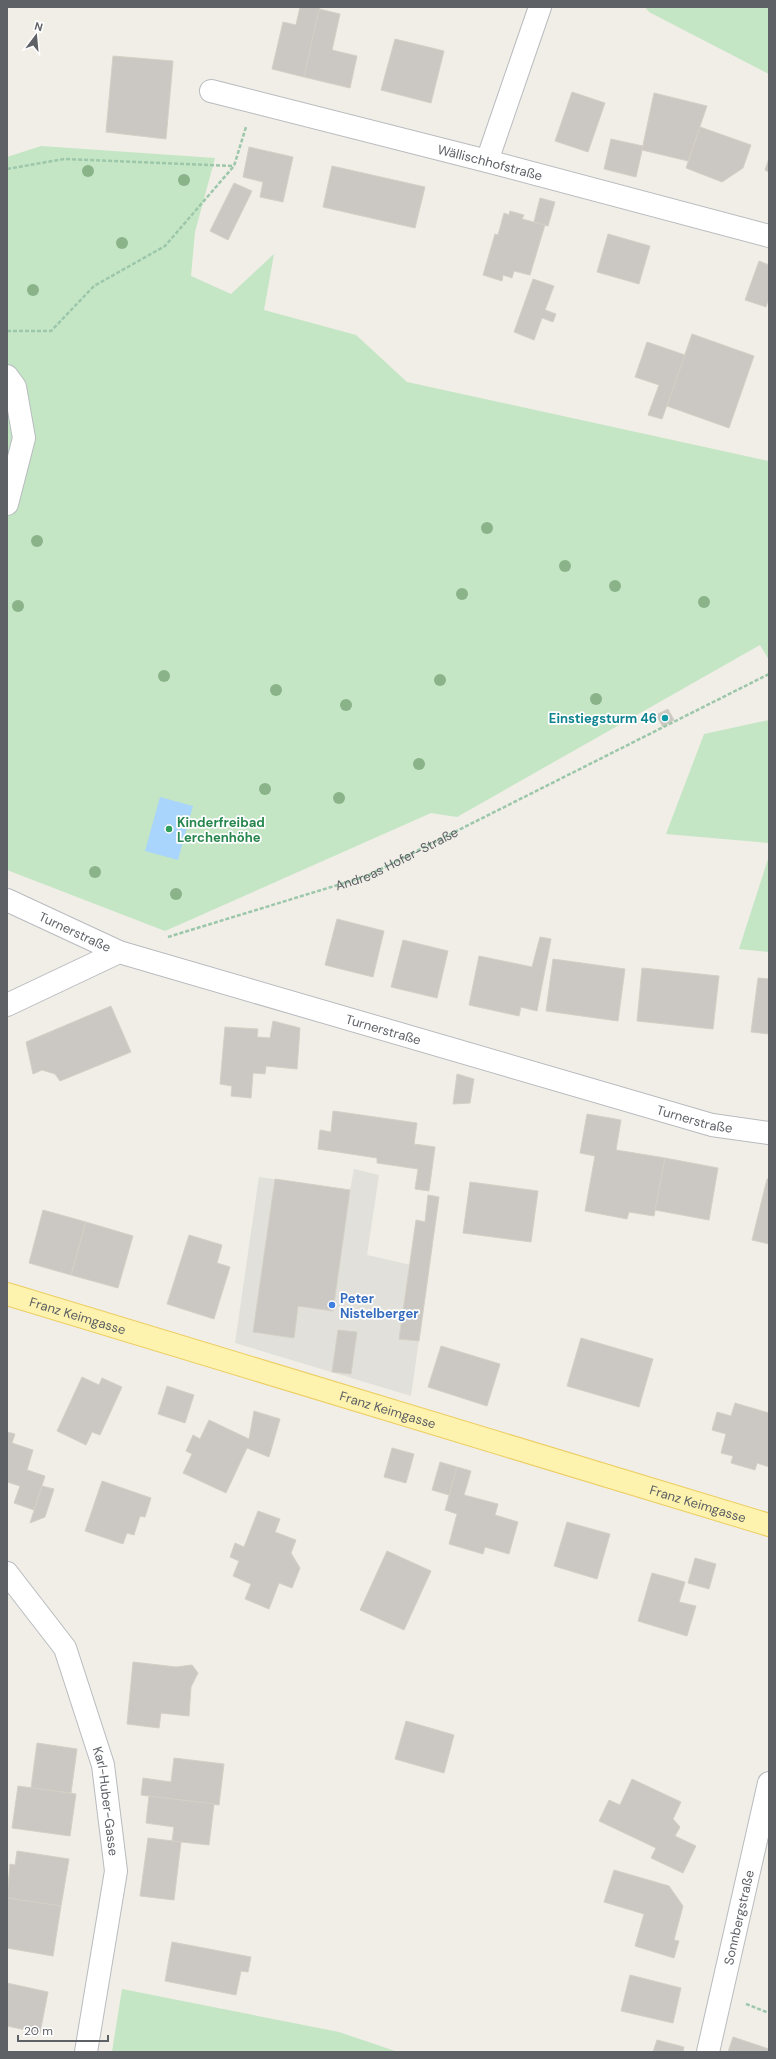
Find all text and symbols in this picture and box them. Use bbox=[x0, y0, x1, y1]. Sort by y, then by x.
north arrow bbox=[16, 16, 56, 56]
text: N bbox=[33, 19, 45, 34]
street label: Wällischhofstraße bbox=[436, 141, 544, 184]
place label: Einstiegsturm 46 bbox=[549, 710, 657, 727]
marker: Einstiegsturm 46 bbox=[660, 713, 670, 723]
place label: Kinderfreibad Lerchenhöhe bbox=[177, 814, 265, 846]
marker: Kinderfreibad Lerchenhöhe bbox=[164, 824, 174, 834]
street label: Andreas Hofer-Straße bbox=[333, 824, 461, 894]
street label: Turnerstraße bbox=[36, 908, 114, 956]
street label: Turnerstraße bbox=[344, 1011, 423, 1049]
street label: Turnerstraße bbox=[655, 1101, 734, 1137]
place label: Peter Nistelberger bbox=[340, 1290, 419, 1322]
street label: Franz Keimgasse bbox=[27, 1293, 128, 1339]
marker: Peter Nistelberger bbox=[327, 1300, 337, 1310]
street label: Franz Keimgasse bbox=[337, 1387, 438, 1433]
street label: Franz Keimgasse bbox=[648, 1481, 748, 1527]
street label: Karl-Huber-Gasse bbox=[89, 1745, 122, 1857]
street label: Sonnbergstraße bbox=[720, 1868, 758, 1967]
scale bar bbox=[18, 2017, 108, 2043]
text: 20 m bbox=[24, 2023, 53, 2039]

